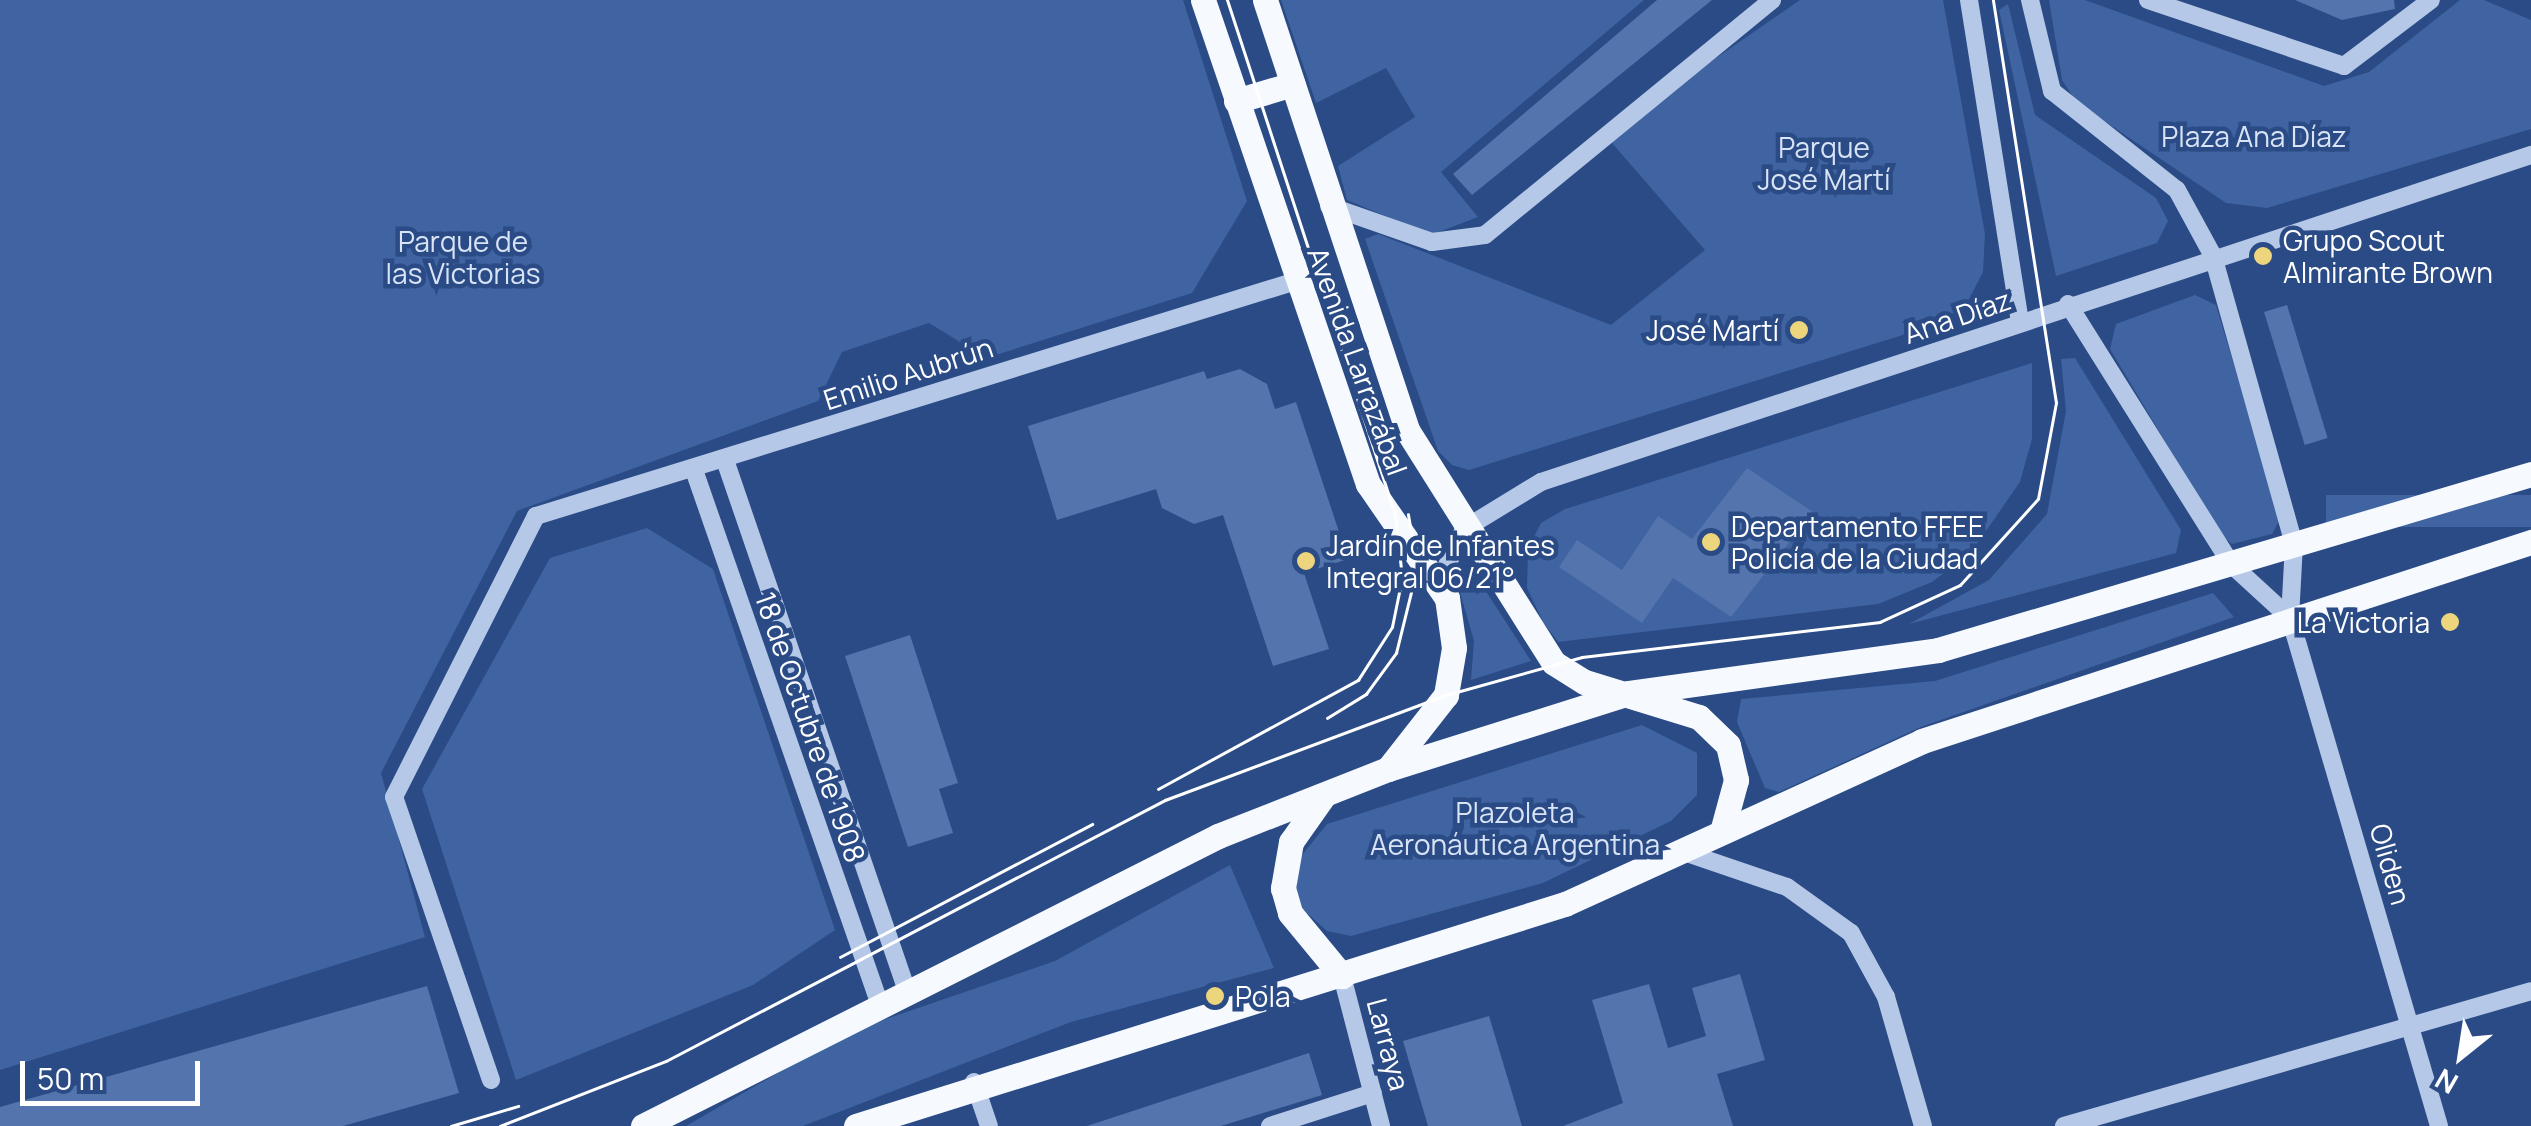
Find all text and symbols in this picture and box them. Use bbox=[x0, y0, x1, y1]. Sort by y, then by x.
park label: Plaza Ana Díaz bbox=[2161, 119, 2347, 153]
park label: Parque José Martí bbox=[1758, 130, 1890, 196]
place label: Grupo Scout Almirante Brown bbox=[2283, 223, 2493, 289]
park label: Parque de las Victorias bbox=[386, 224, 540, 290]
street label: Avenida Larrazábal bbox=[1301, 242, 1415, 480]
marker: Grupo Scout Almirante Brown bbox=[2252, 245, 2274, 267]
street label: Ana Díaz bbox=[1899, 282, 2015, 350]
place label: José Martí bbox=[1646, 313, 1779, 347]
marker: José Martí bbox=[1788, 319, 1810, 341]
street label: Emilio Aubrún bbox=[819, 330, 997, 416]
place label: Departamento FFEE Policía de la Ciudad bbox=[1731, 509, 1984, 575]
place label: Jardín de Infantes Integral 06/21° bbox=[1326, 528, 1555, 594]
marker: Departamento FFEE Policía de la Ciudad bbox=[1700, 531, 1722, 553]
marker: Jardín de Infantes Integral 06/21° bbox=[1295, 550, 1317, 572]
street label: 18 de Octubre de 1908 bbox=[749, 588, 873, 866]
place label: La Victoria bbox=[2297, 605, 2430, 639]
marker: La Victoria bbox=[2439, 611, 2461, 633]
park label: Plazoleta Aeronáutica Argentina bbox=[1370, 795, 1660, 861]
street label: Oliden bbox=[2363, 820, 2419, 908]
place label: Pola bbox=[1235, 979, 1290, 1013]
marker: Pola bbox=[1204, 985, 1226, 1007]
street label: Larraya bbox=[1361, 994, 1417, 1094]
north arrow bbox=[2411, 1006, 2511, 1106]
scale bar bbox=[25, 1041, 205, 1103]
text: 50 m bbox=[37, 1058, 104, 1099]
text: N bbox=[2428, 1061, 2464, 1103]

